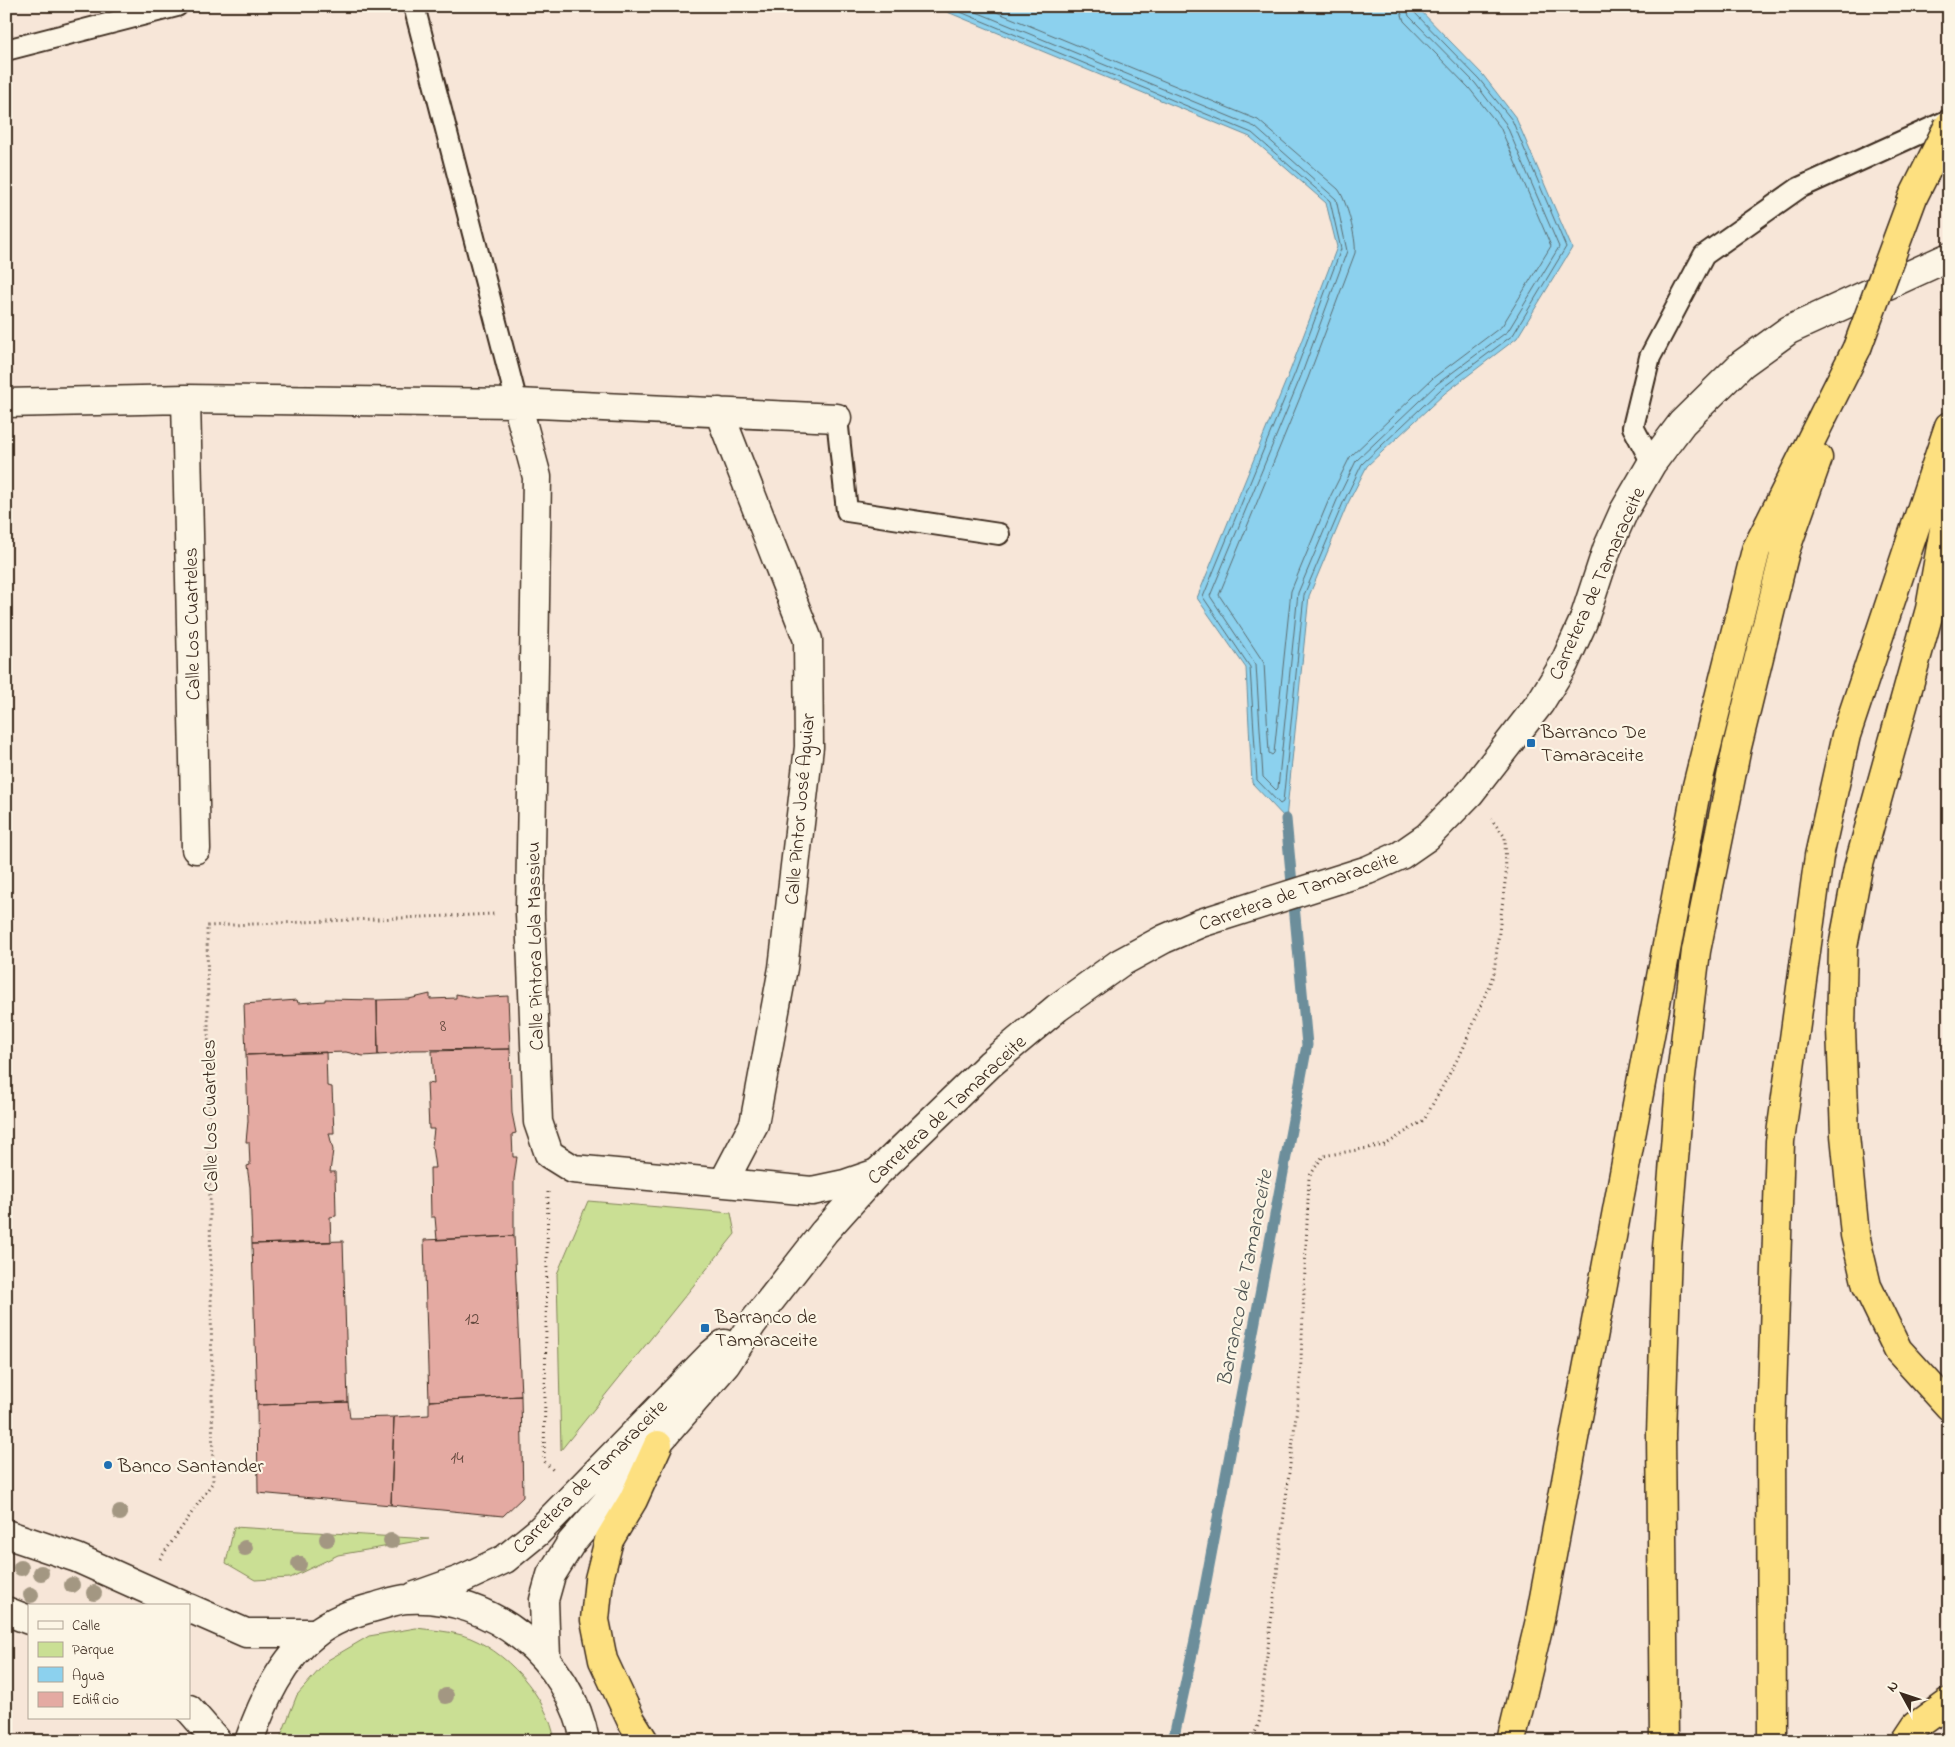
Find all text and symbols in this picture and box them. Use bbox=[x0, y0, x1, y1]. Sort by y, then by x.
street label: Carretera de Tamaraceite bbox=[1543, 483, 1654, 685]
street label: Calle Los Cuarteles bbox=[178, 547, 209, 701]
street label: Calle Pintor José Aguiar bbox=[779, 711, 825, 906]
place label: Barranco De Tamaraceite bbox=[1540, 719, 1646, 771]
marker: Barranco De Tamaraceite bbox=[1525, 737, 1537, 749]
street label: Calle Pintora Lola Massieu bbox=[520, 841, 553, 1051]
street label: Carretera de Tamaraceite bbox=[1195, 845, 1402, 940]
house number: 8 bbox=[440, 1014, 447, 1040]
street label: Carretera de Tamaraceite bbox=[861, 1029, 1034, 1193]
street label: Calle Los Cuarteles bbox=[196, 1039, 227, 1193]
water label: Barranco de Tamaraceite bbox=[1210, 1166, 1282, 1389]
place label: Barranco de Tamaraceite bbox=[714, 1304, 818, 1356]
house number: 12 bbox=[465, 1307, 479, 1333]
marker: Barranco de Tamaraceite bbox=[699, 1322, 711, 1334]
street label: Carretera de Tamaraceite bbox=[507, 1394, 675, 1562]
house number: 14 bbox=[450, 1446, 464, 1472]
place label: Banco Santander bbox=[117, 1453, 264, 1482]
marker: Banco Santander bbox=[102, 1459, 114, 1471]
legend bbox=[28, 1604, 190, 1720]
text: Calle bbox=[72, 1615, 100, 1637]
text: Parque bbox=[72, 1639, 114, 1661]
text: Agua bbox=[72, 1665, 105, 1688]
north arrow bbox=[1878, 1670, 1928, 1720]
text: N bbox=[1882, 1676, 1904, 1697]
text: Edificio bbox=[72, 1689, 119, 1711]

